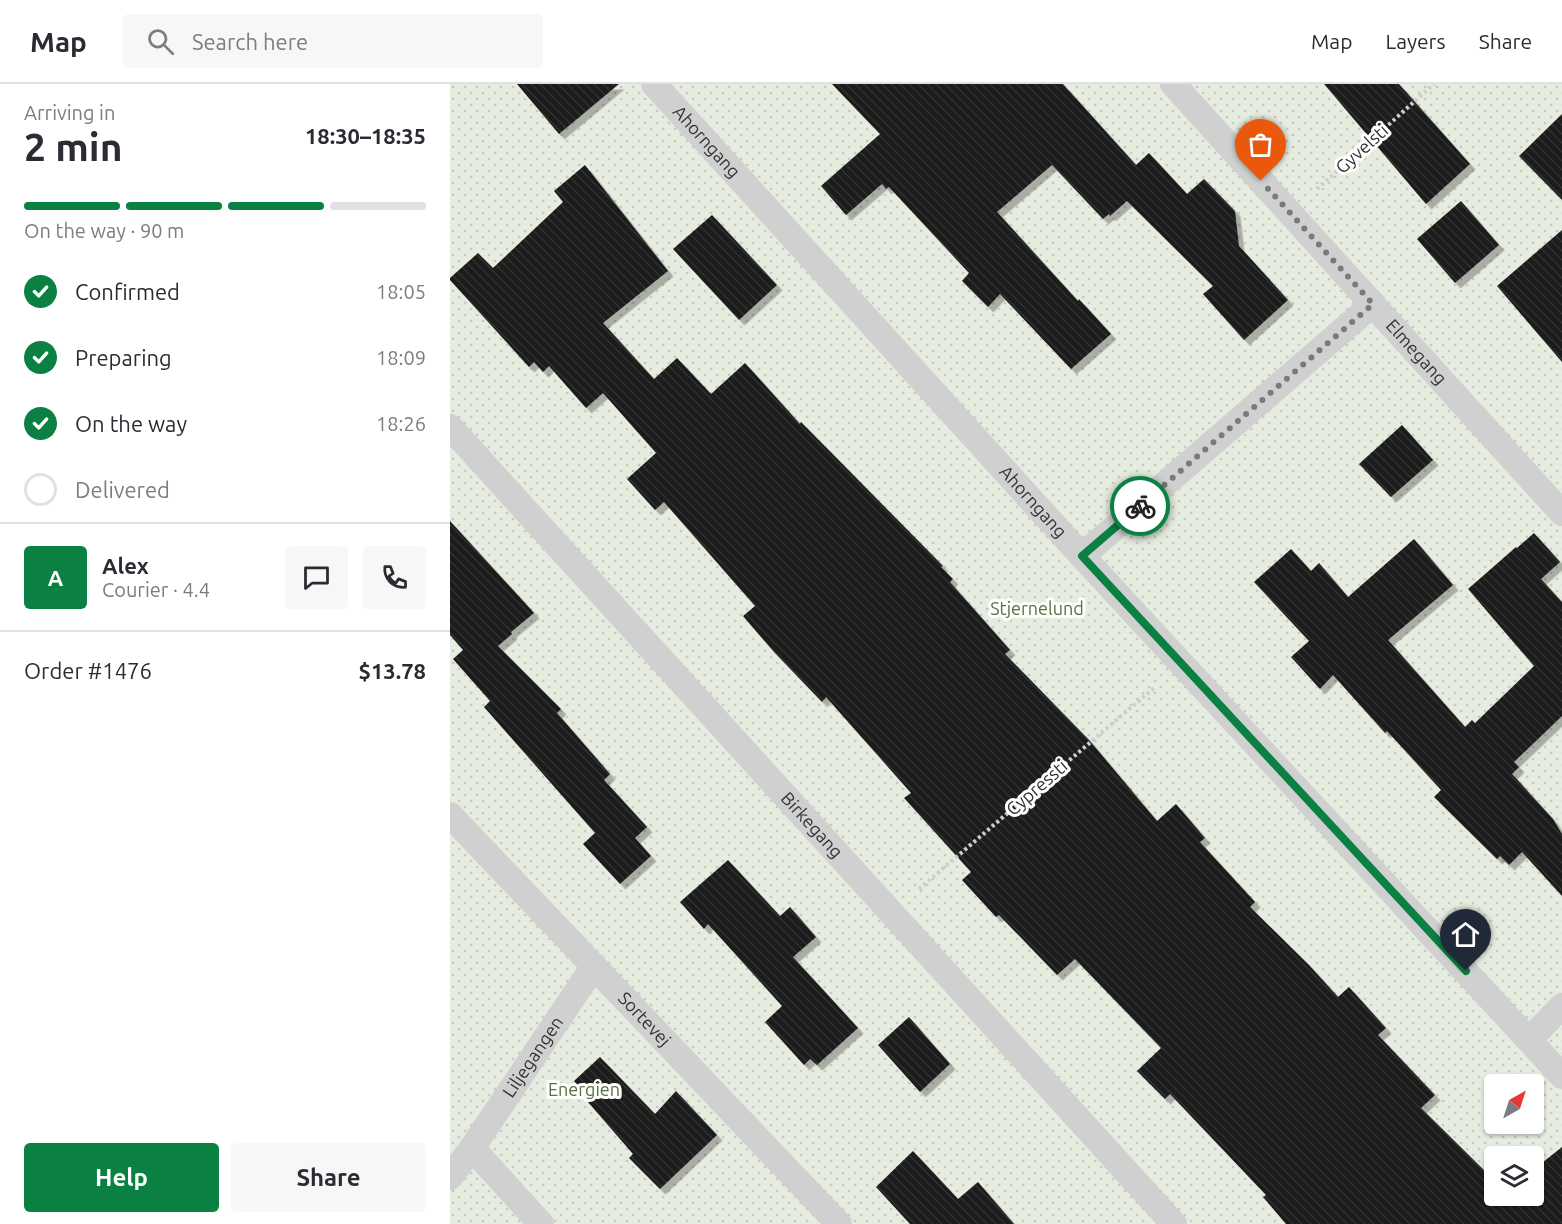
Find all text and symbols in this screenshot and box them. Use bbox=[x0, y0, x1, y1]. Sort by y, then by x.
search box bbox=[123, 14, 543, 68]
icon: search bbox=[144, 25, 177, 58]
text: Map bbox=[30, 26, 87, 57]
text: Search here bbox=[192, 29, 308, 54]
text: Map bbox=[1311, 29, 1352, 53]
text: Layers bbox=[1385, 29, 1446, 53]
text: Share bbox=[1479, 29, 1532, 53]
text: Arriving in bbox=[24, 101, 115, 124]
street label: Ahorngang bbox=[670, 101, 745, 181]
pin bbox=[1235, 119, 1286, 181]
street label: Gyvelsti bbox=[1331, 120, 1392, 177]
text: 18:30–18:35 bbox=[305, 123, 426, 148]
text: 2 min bbox=[24, 125, 123, 168]
icon: bag bbox=[1244, 128, 1277, 161]
text: On the way · 90 m bbox=[24, 219, 184, 242]
icon: check bbox=[24, 275, 57, 308]
text: Confirmed bbox=[75, 279, 180, 304]
text: 18:05 bbox=[376, 280, 426, 303]
street label: Elmegang bbox=[1382, 315, 1451, 388]
icon: check bbox=[24, 341, 57, 374]
text: Preparing bbox=[75, 345, 172, 370]
text: 18:09 bbox=[376, 346, 426, 369]
icon: check bbox=[24, 407, 57, 440]
text: On the way bbox=[75, 411, 187, 436]
text: 18:26 bbox=[376, 412, 426, 435]
street label: Ahorngang bbox=[996, 461, 1071, 541]
courier bbox=[1110, 476, 1170, 536]
text: Delivered bbox=[75, 477, 170, 502]
icon: bike bbox=[1124, 490, 1157, 523]
button: chat bbox=[285, 546, 348, 609]
button: phone bbox=[363, 546, 426, 609]
text: Alex bbox=[102, 553, 149, 578]
text: A bbox=[48, 565, 63, 590]
text: Courier · 4.4 bbox=[102, 578, 210, 601]
park label: Stjernelund bbox=[990, 598, 1084, 618]
text: Order #1476 bbox=[24, 658, 152, 683]
text: $13.78 bbox=[359, 658, 426, 683]
street label: Cypressti bbox=[1002, 755, 1071, 819]
street label: Birkegang bbox=[778, 788, 847, 861]
pin bbox=[1440, 909, 1491, 971]
icon: home bbox=[1449, 918, 1482, 951]
street label: Sortevej bbox=[615, 988, 675, 1050]
street label: Liljegangen bbox=[498, 1012, 566, 1101]
north arrow bbox=[1484, 1074, 1544, 1134]
map controls bbox=[1484, 1074, 1544, 1206]
park label: Energien bbox=[548, 1079, 620, 1099]
button: Help bbox=[24, 1143, 219, 1212]
button: Share bbox=[231, 1143, 426, 1212]
button: layers bbox=[1484, 1146, 1544, 1206]

